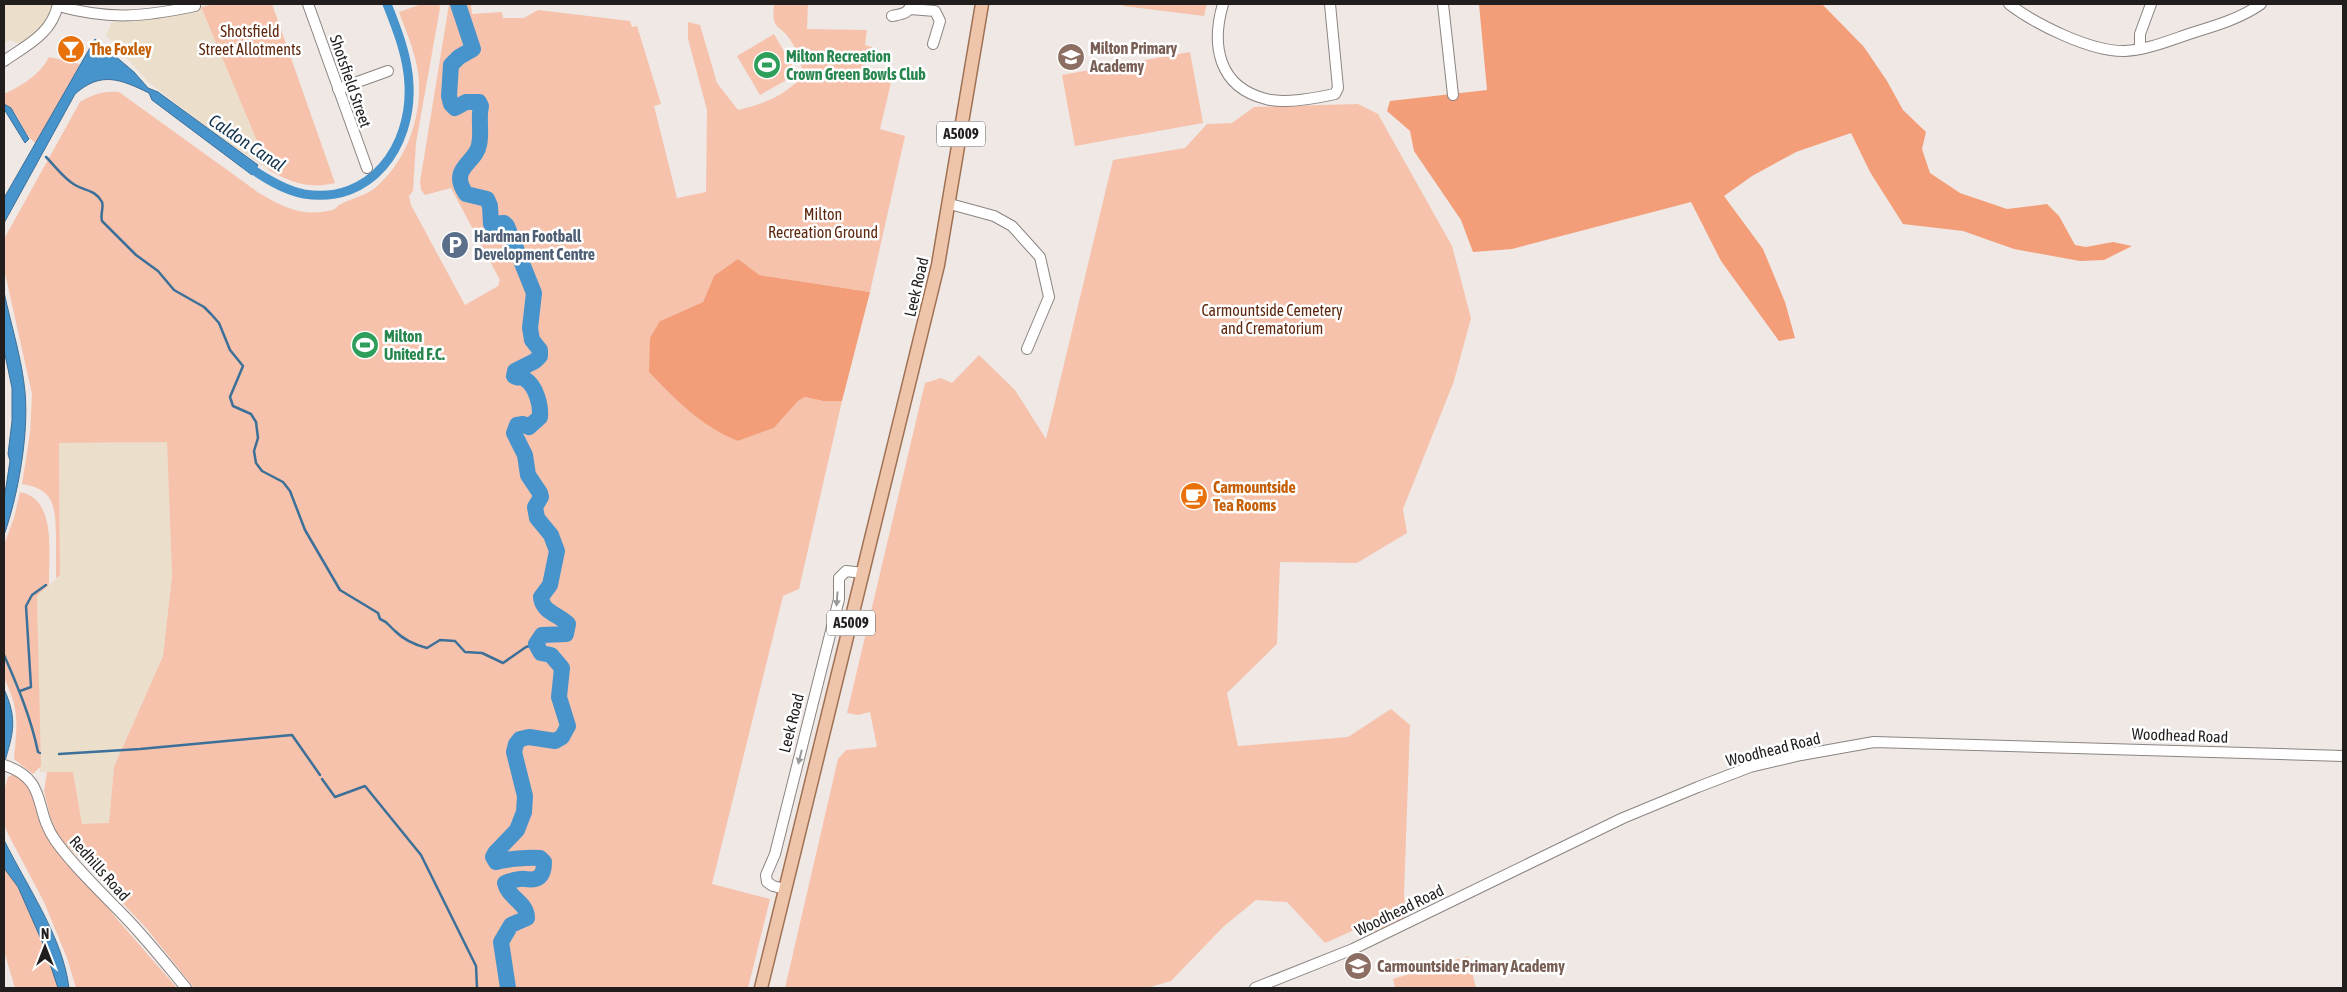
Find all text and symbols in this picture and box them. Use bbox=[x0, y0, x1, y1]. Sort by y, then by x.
park label: Shotsfield Street Allotments bbox=[199, 22, 302, 58]
street label: Shotsfield Street bbox=[327, 32, 375, 130]
bar icon: The Foxley bbox=[56, 34, 86, 64]
place label: Milton Primary Academy bbox=[1089, 39, 1177, 75]
place label: The Foxley bbox=[90, 40, 152, 58]
school or university icon: Milton Primary Academy bbox=[1056, 42, 1086, 72]
place label: Milton Recreation Crown Green Bowls Club bbox=[786, 47, 926, 83]
sports icon: Milton Recreation Crown Green Bowls Club bbox=[752, 50, 782, 80]
water label: Caldon Canal bbox=[205, 109, 289, 176]
road number: A5009 bbox=[937, 122, 985, 146]
park label: Milton Recreation Ground bbox=[768, 205, 878, 241]
place label: Hardman Football Development Centre bbox=[474, 227, 595, 263]
parking icon: Hardman Football Development Centre bbox=[440, 230, 470, 260]
street label: Leek Road bbox=[900, 256, 932, 318]
park label: Carmountside Cemetery and Crematorium bbox=[1201, 301, 1343, 337]
place label: Milton United F.C. bbox=[384, 327, 445, 363]
sports icon: Milton United F.C. bbox=[350, 330, 380, 360]
place label: Carmountside Tea Rooms bbox=[1213, 478, 1296, 514]
cafe icon: Carmountside Tea Rooms bbox=[1179, 481, 1209, 511]
one-way arrow bbox=[833, 591, 841, 607]
road number: A5009 bbox=[827, 610, 875, 636]
street label: Leek Road bbox=[775, 692, 807, 754]
street label: Woodhead Road bbox=[2131, 724, 2229, 746]
street label: Woodhead Road bbox=[1724, 729, 1822, 769]
one-way arrow bbox=[795, 749, 803, 764]
street label: Redhills Road bbox=[66, 832, 134, 904]
street label: Woodhead Road bbox=[1352, 881, 1446, 939]
north arrow bbox=[20, 922, 70, 972]
text: N bbox=[41, 926, 49, 942]
school or university icon: Carmountside Primary Academy bbox=[1343, 951, 1373, 981]
place label: Carmountside Primary Academy bbox=[1377, 957, 1565, 975]

